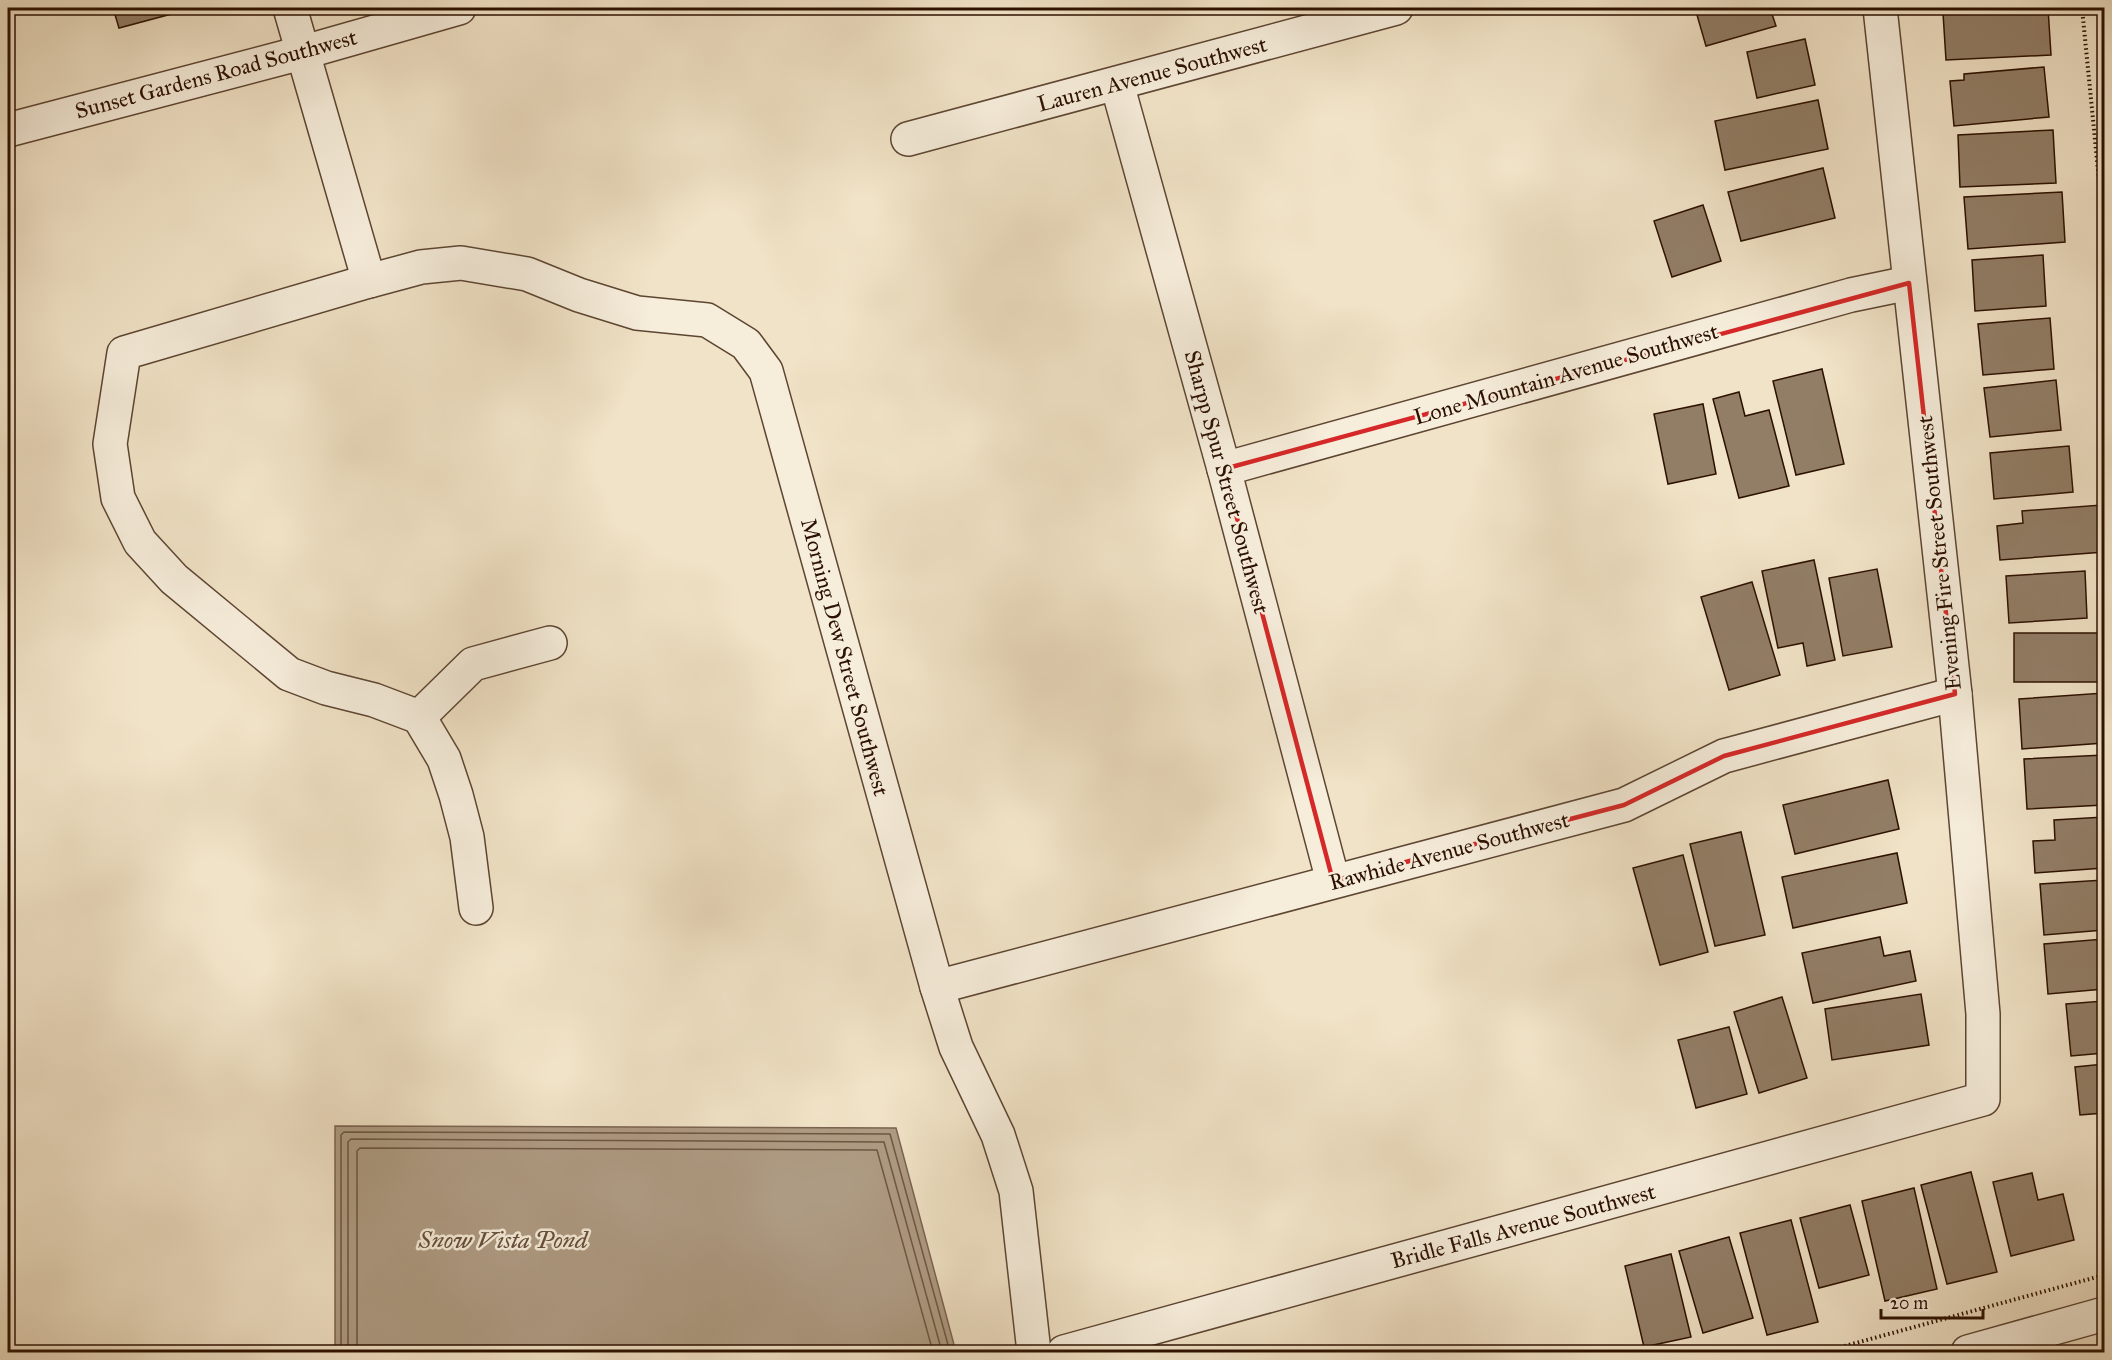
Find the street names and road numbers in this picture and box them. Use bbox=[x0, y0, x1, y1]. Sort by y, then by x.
street label: Sunset Gardens Road Southwest bbox=[72, 23, 360, 125]
street label: Lauren Avenue Southwest bbox=[1034, 30, 1270, 118]
street label: Lone Mountain Avenue Southwest bbox=[1411, 317, 1722, 430]
street label: Sharpp Spur Street Southwest bbox=[1179, 347, 1275, 617]
street label: Evening Fire Street Southwest bbox=[1911, 414, 1967, 692]
street label: Morning Dew Street Southwest bbox=[795, 515, 895, 799]
street label: Rawhide Avenue Southwest bbox=[1326, 806, 1572, 896]
street label: Bridle Falls Avenue Southwest bbox=[1388, 1178, 1658, 1274]

